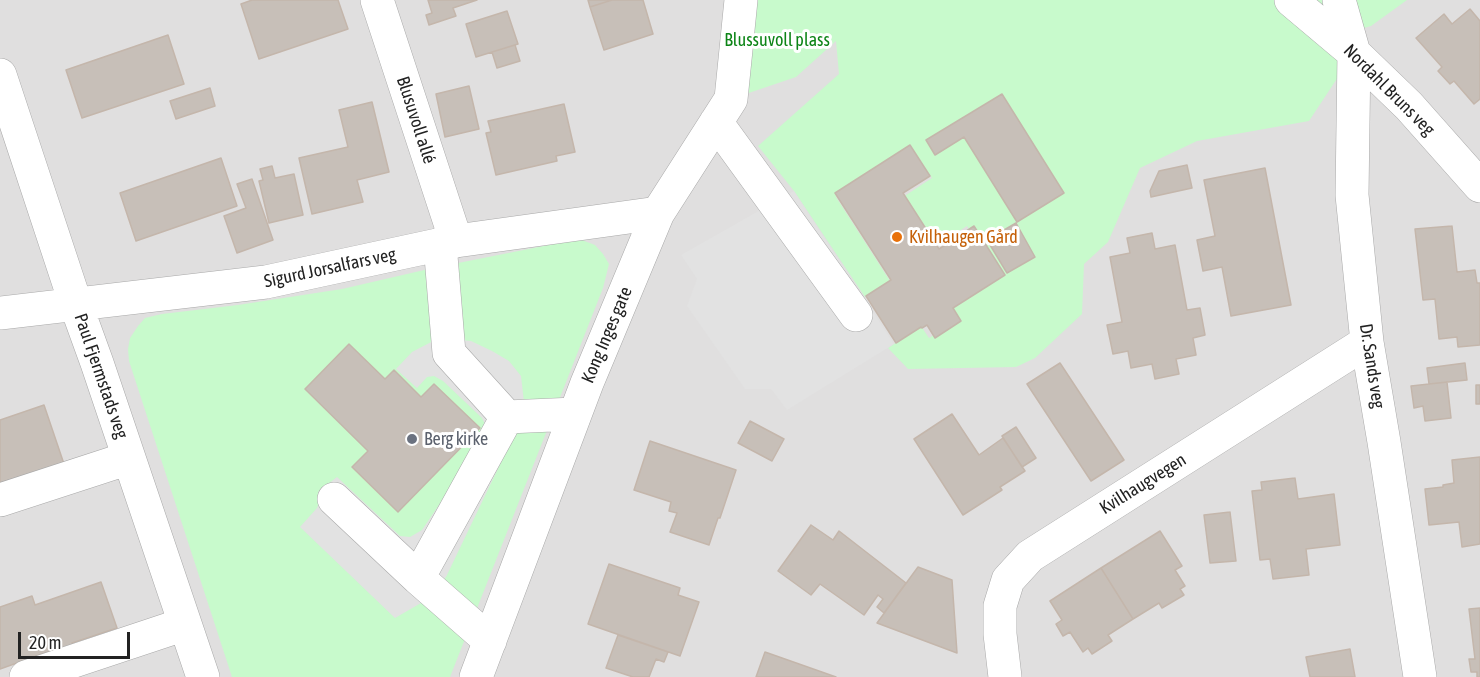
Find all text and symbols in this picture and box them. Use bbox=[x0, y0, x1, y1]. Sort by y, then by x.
park label: Blussuvoll plass bbox=[724, 29, 830, 51]
street label: Nordahl Bruns veg bbox=[1339, 40, 1439, 140]
street label: Blusuvoll allé bbox=[392, 74, 440, 166]
place label: Kvilhaugen Gård bbox=[909, 226, 1018, 248]
marker: Kvilhaugen Gård bbox=[890, 230, 904, 244]
street label: Sigurd Jorsalfars veg bbox=[262, 243, 398, 293]
street label: Kong Inges gate bbox=[577, 284, 637, 386]
street label: Paul Fjermstads veg bbox=[69, 311, 133, 441]
street label: Dr. Sands veg bbox=[1355, 322, 1389, 410]
place label: Berg kirke bbox=[424, 428, 488, 450]
marker: Berg kirke bbox=[405, 432, 419, 446]
street label: Kvilhaugvegen bbox=[1096, 449, 1190, 519]
scale bar bbox=[21, 620, 134, 658]
text: 20 m bbox=[29, 632, 61, 653]

